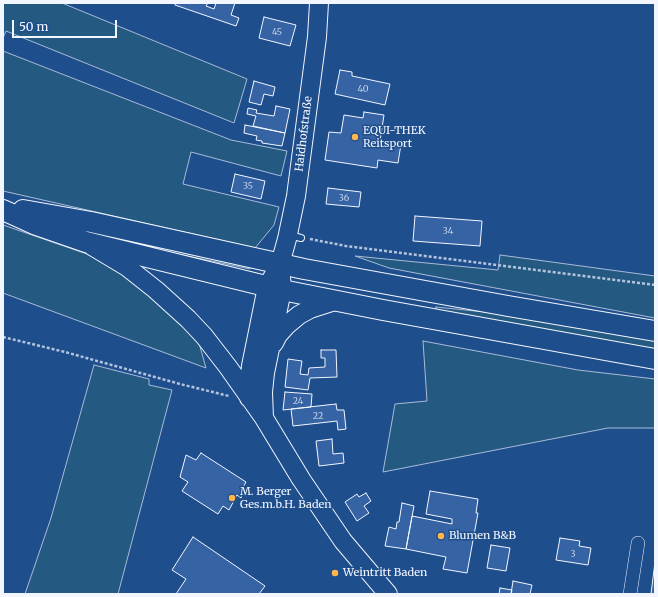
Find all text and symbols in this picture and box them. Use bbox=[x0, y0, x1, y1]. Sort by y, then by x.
scale bar bbox=[14, 12, 119, 38]
text: 50 m bbox=[19, 19, 48, 34]
house number: 45 bbox=[272, 27, 282, 37]
house number: 40 bbox=[357, 84, 369, 94]
street label: Haidhofstraße bbox=[293, 95, 315, 173]
place label: EQUI-THEK Reitsport bbox=[363, 124, 426, 150]
marker: EQUI-THEK Reitsport bbox=[350, 132, 360, 142]
house number: 35 bbox=[243, 181, 253, 191]
house number: 36 bbox=[339, 193, 349, 203]
house number: 34 bbox=[443, 226, 453, 236]
house number: 24 bbox=[293, 396, 303, 406]
house number: 22 bbox=[313, 411, 323, 421]
place label: M. Berger Ges.m.b.H. Baden bbox=[240, 485, 332, 511]
marker: M. Berger Ges.m.b.H. Baden bbox=[227, 493, 237, 503]
place label: Blumen B&B bbox=[449, 529, 516, 543]
marker: Blumen B&B bbox=[436, 531, 446, 541]
house number: 3 bbox=[570, 549, 576, 559]
place label: Weintritt Baden bbox=[343, 566, 427, 580]
marker: Weintritt Baden bbox=[330, 568, 340, 578]

